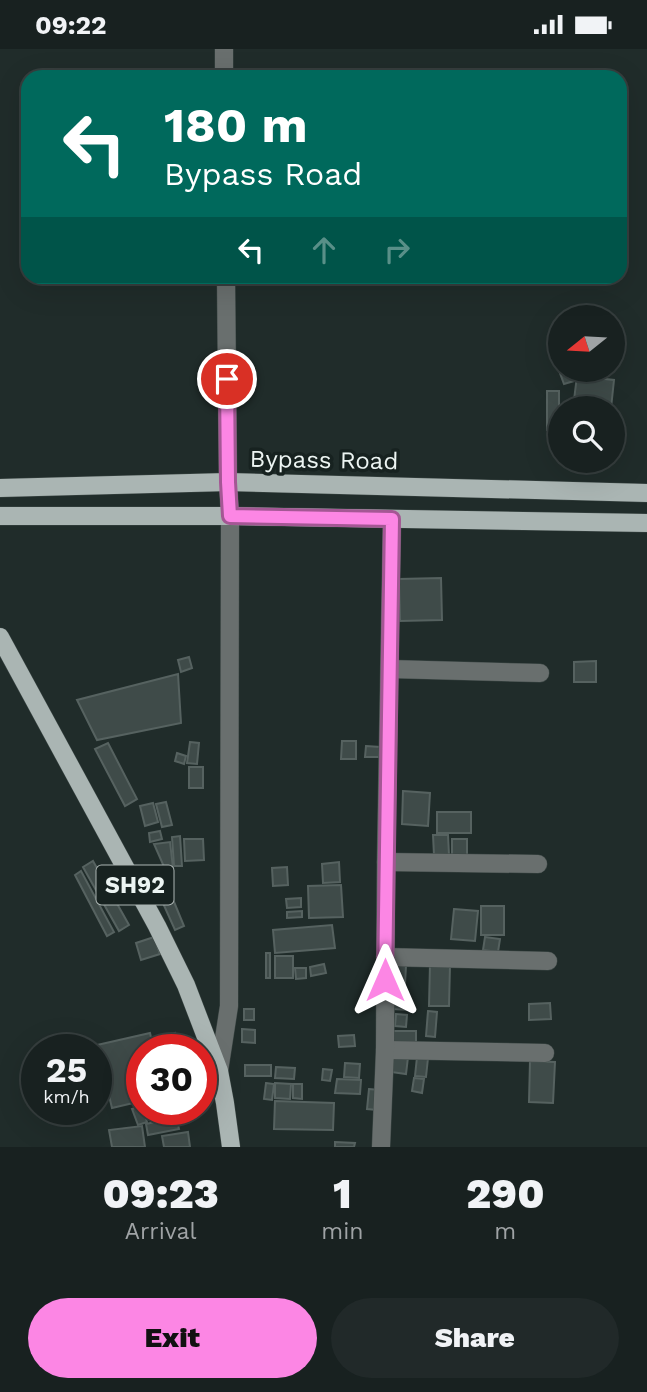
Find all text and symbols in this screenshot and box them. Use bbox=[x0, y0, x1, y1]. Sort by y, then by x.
text: 09:22 bbox=[35, 10, 107, 40]
text: 180 m bbox=[164, 96, 308, 154]
icon: left bbox=[49, 98, 140, 189]
text: Bypass Road bbox=[164, 155, 362, 193]
icon: left bbox=[232, 231, 270, 269]
icon: ahead bbox=[305, 231, 343, 269]
icon: right bbox=[378, 231, 416, 269]
north arrow bbox=[548, 305, 625, 381]
map controls bbox=[548, 305, 625, 473]
pin bbox=[197, 349, 257, 409]
icon: arrive bbox=[208, 360, 246, 398]
button: search bbox=[548, 396, 625, 473]
street label: Bypass Road bbox=[249, 445, 399, 475]
road number: SH92 bbox=[96, 865, 174, 905]
position arrow bbox=[348, 943, 422, 1017]
speed limit sign: 30 bbox=[126, 1034, 217, 1125]
text: 25 bbox=[46, 1049, 87, 1091]
text: km/h bbox=[43, 1086, 90, 1107]
text: 09:23 bbox=[102, 1169, 219, 1218]
text: 1 bbox=[333, 1169, 352, 1218]
text: 290 bbox=[466, 1169, 545, 1218]
text: Arrival bbox=[125, 1218, 197, 1245]
text: min bbox=[321, 1218, 364, 1245]
text: m bbox=[494, 1218, 516, 1245]
button: Exit bbox=[28, 1298, 317, 1378]
button: Share bbox=[331, 1298, 619, 1378]

